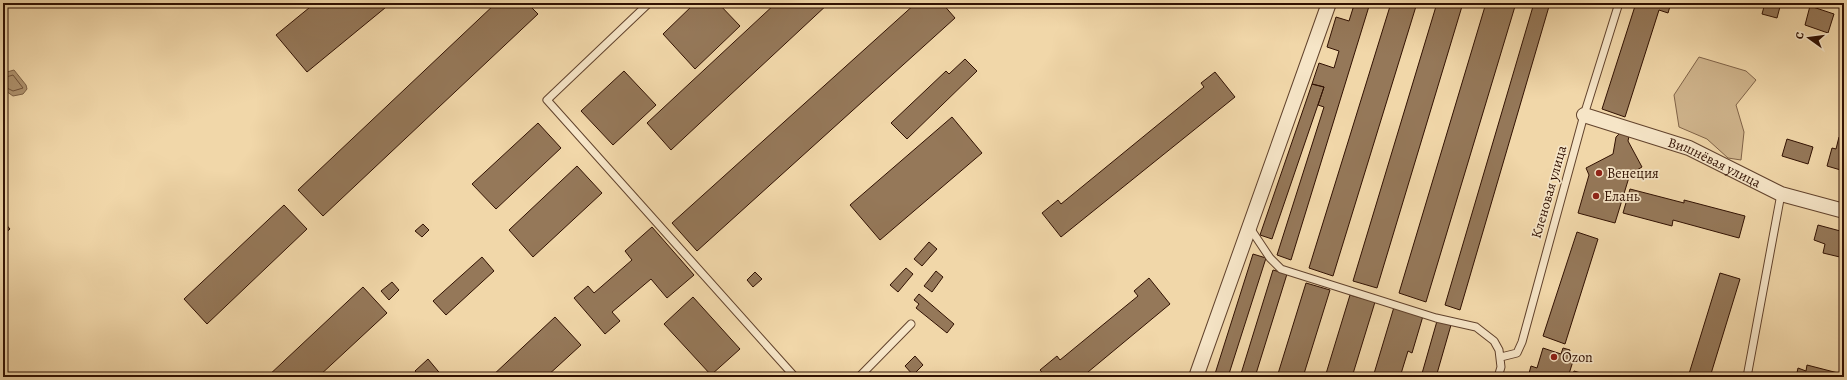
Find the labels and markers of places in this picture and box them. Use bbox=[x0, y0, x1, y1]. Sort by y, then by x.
place label: Венеция bbox=[1607, 164, 1659, 183]
marker: Венеция bbox=[1594, 168, 1604, 178]
place label: Елань bbox=[1604, 187, 1640, 206]
marker: Елань bbox=[1591, 191, 1601, 201]
place label: Ozon bbox=[1562, 348, 1593, 367]
marker: Ozon bbox=[1549, 352, 1559, 362]

